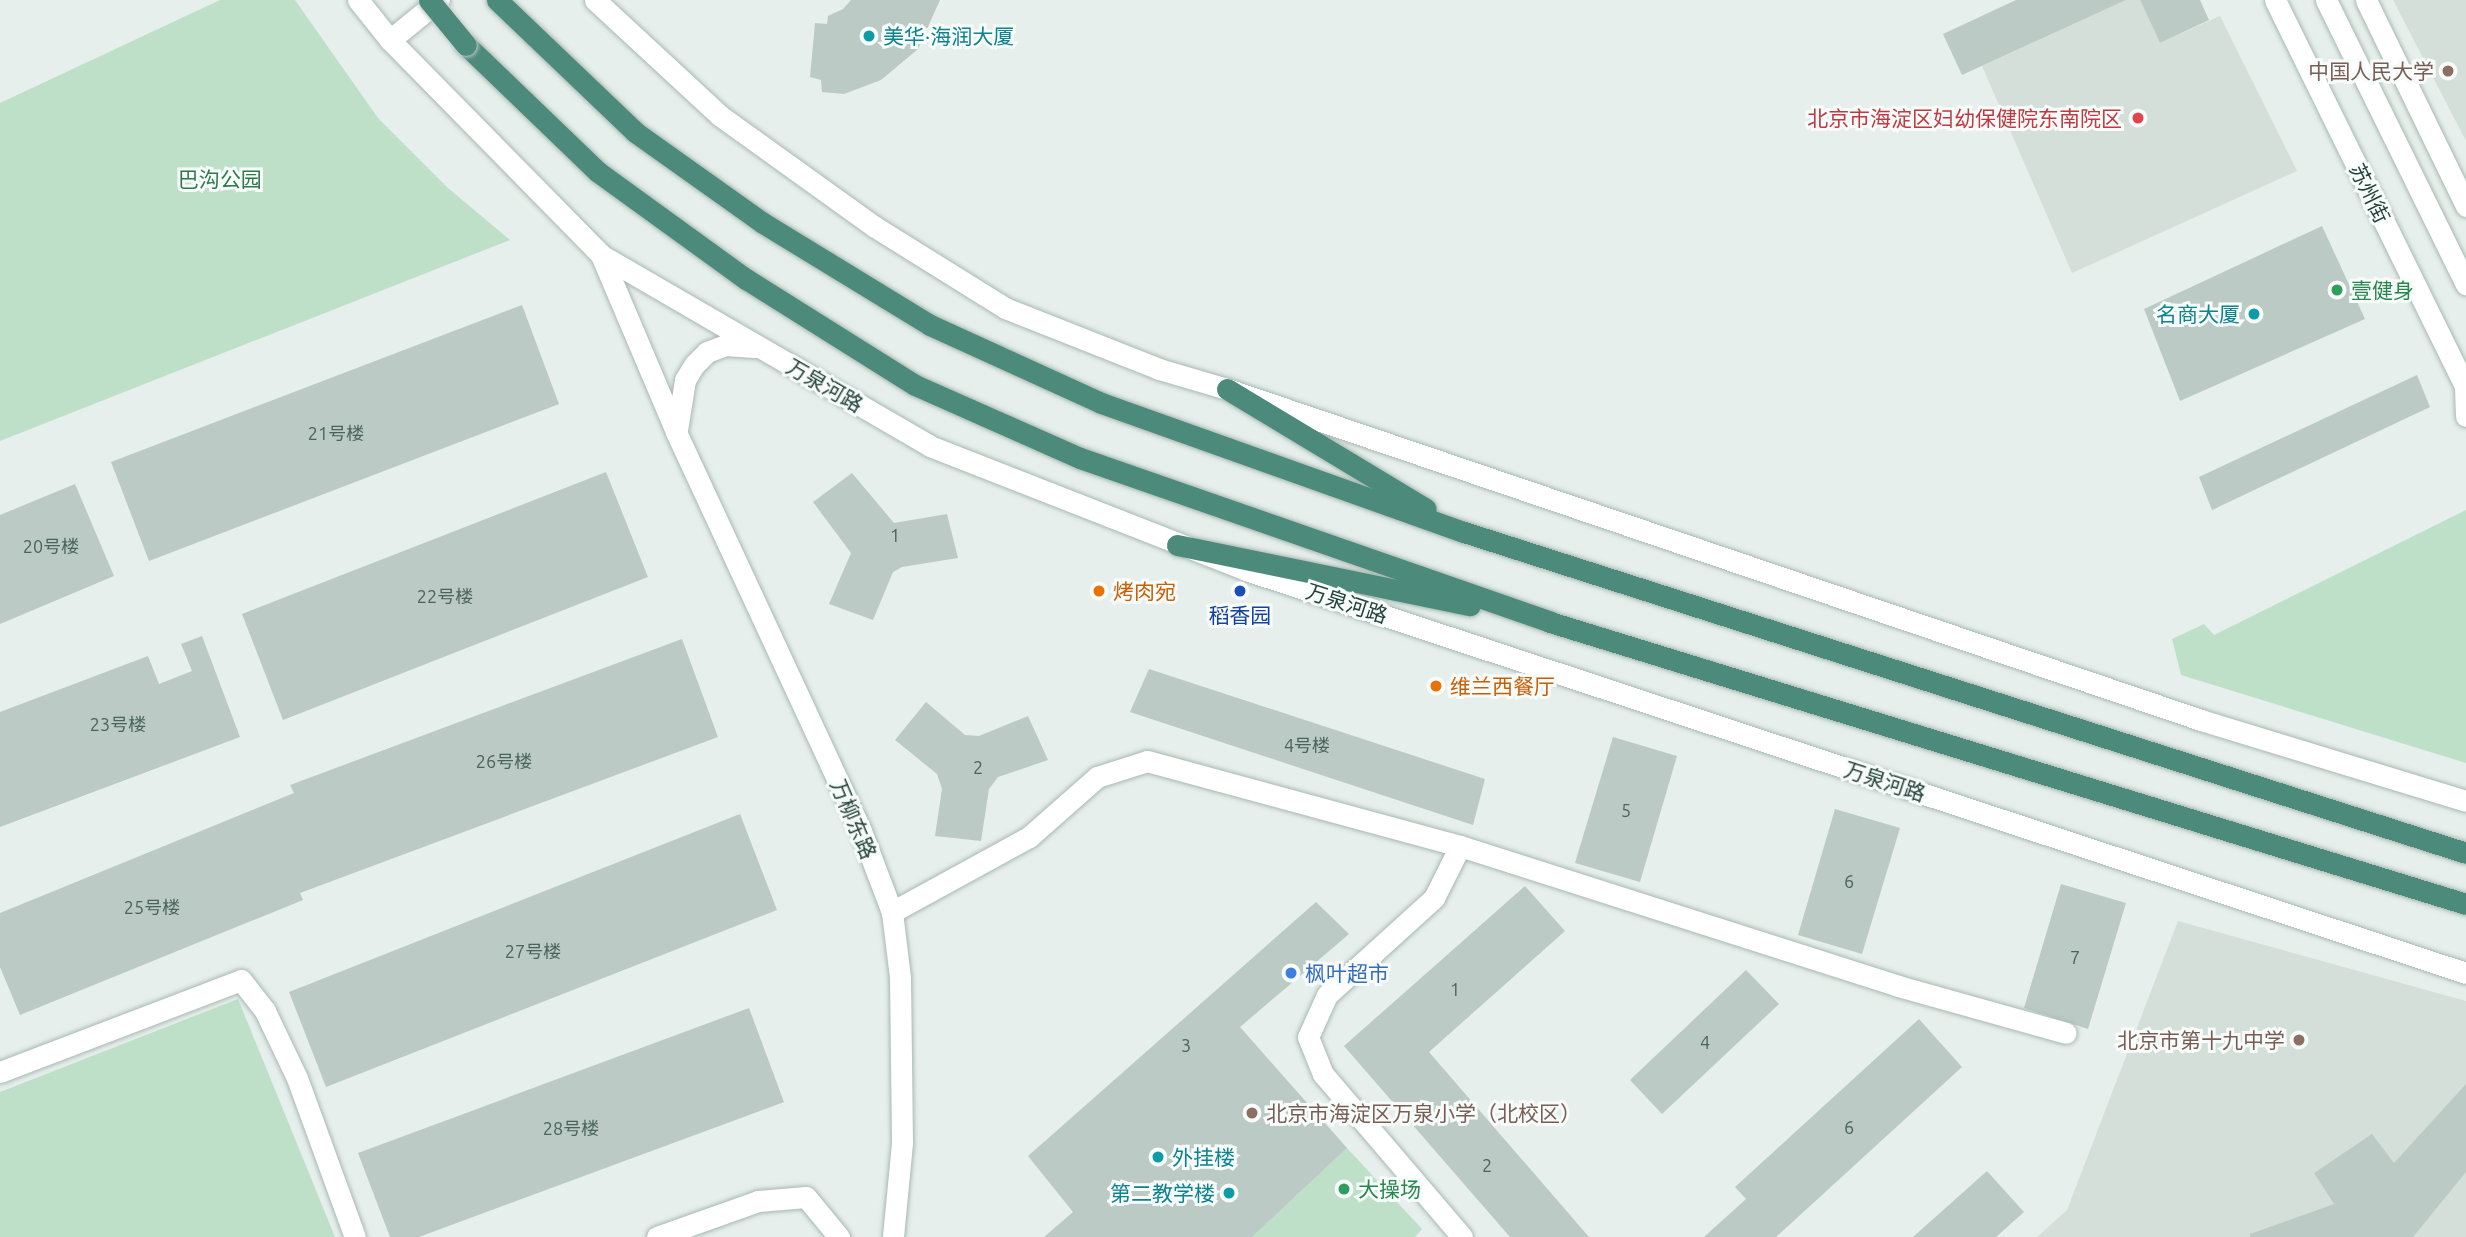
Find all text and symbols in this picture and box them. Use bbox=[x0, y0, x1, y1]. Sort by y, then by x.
place label: 美华·海润大厦 bbox=[883, 23, 1014, 49]
marker: 美华·海润大厦 bbox=[861, 28, 877, 44]
place label: 中国人民大学 bbox=[2308, 58, 2434, 84]
marker: 中国人民大学 bbox=[2440, 63, 2456, 79]
place label: 北京市海淀区妇幼保健院东南院区 bbox=[1807, 105, 2122, 131]
marker: 北京市海淀区妇幼保健院东南院区 bbox=[2128, 108, 2148, 128]
street label: 苏州街 bbox=[2345, 159, 2395, 227]
park label: 巴沟公园 bbox=[178, 166, 262, 192]
place label: 壹健身 bbox=[2351, 277, 2414, 303]
marker: 壹健身 bbox=[2329, 282, 2345, 298]
place label: 名商大厦 bbox=[2156, 301, 2240, 327]
marker: 名商大厦 bbox=[2246, 306, 2262, 322]
street label: 万泉河路 bbox=[782, 353, 868, 417]
house number: 21号楼 bbox=[308, 422, 364, 444]
house number: 1 bbox=[890, 524, 900, 546]
house number: 20号楼 bbox=[23, 535, 79, 557]
place label: 烤肉宛 bbox=[1113, 578, 1176, 604]
street label: 万泉河路 bbox=[1303, 578, 1391, 628]
marker: 烤肉宛 bbox=[1091, 583, 1107, 599]
marker: 稻香园 bbox=[1232, 583, 1248, 599]
house number: 22号楼 bbox=[417, 585, 473, 607]
place label: 稻香园 bbox=[1209, 602, 1271, 628]
place label: 维兰西餐厅 bbox=[1450, 673, 1555, 699]
marker: 维兰西餐厅 bbox=[1428, 678, 1444, 694]
house number: 23号楼 bbox=[90, 713, 146, 735]
house number: 4号楼 bbox=[1284, 734, 1330, 756]
house number: 26号楼 bbox=[476, 750, 532, 772]
house number: 2 bbox=[973, 756, 983, 778]
street label: 万泉河路 bbox=[1841, 756, 1929, 806]
street label: 万柳东路 bbox=[826, 775, 882, 863]
house number: 5 bbox=[1621, 799, 1631, 821]
house number: 6 bbox=[1844, 870, 1854, 892]
house number: 25号楼 bbox=[124, 896, 180, 918]
house number: 27号楼 bbox=[505, 940, 561, 962]
house number: 7 bbox=[2070, 946, 2080, 968]
place label: 枫叶超市 bbox=[1305, 960, 1389, 986]
marker: 枫叶超市 bbox=[1283, 965, 1299, 981]
house number: 1 bbox=[1450, 978, 1460, 1000]
place label: 北京市第十九中学 bbox=[2117, 1027, 2285, 1053]
house number: 4 bbox=[1700, 1031, 1710, 1053]
marker: 北京市第十九中学 bbox=[2291, 1032, 2307, 1048]
house number: 3 bbox=[1181, 1034, 1191, 1056]
place label: 北京市海淀区万泉小学（北校区） bbox=[1266, 1100, 1581, 1126]
marker: 北京市海淀区万泉小学（北校区） bbox=[1244, 1105, 1260, 1121]
house number: 6 bbox=[1844, 1116, 1854, 1138]
house number: 28号楼 bbox=[543, 1117, 599, 1139]
place label: 外挂楼 bbox=[1172, 1144, 1235, 1170]
marker: 外挂楼 bbox=[1150, 1149, 1166, 1165]
house number: 2 bbox=[1482, 1154, 1492, 1176]
place label: 大操场 bbox=[1358, 1176, 1421, 1202]
place label: 第二教学楼 bbox=[1110, 1180, 1215, 1206]
marker: 大操场 bbox=[1336, 1181, 1352, 1197]
marker: 第二教学楼 bbox=[1221, 1185, 1237, 1201]

